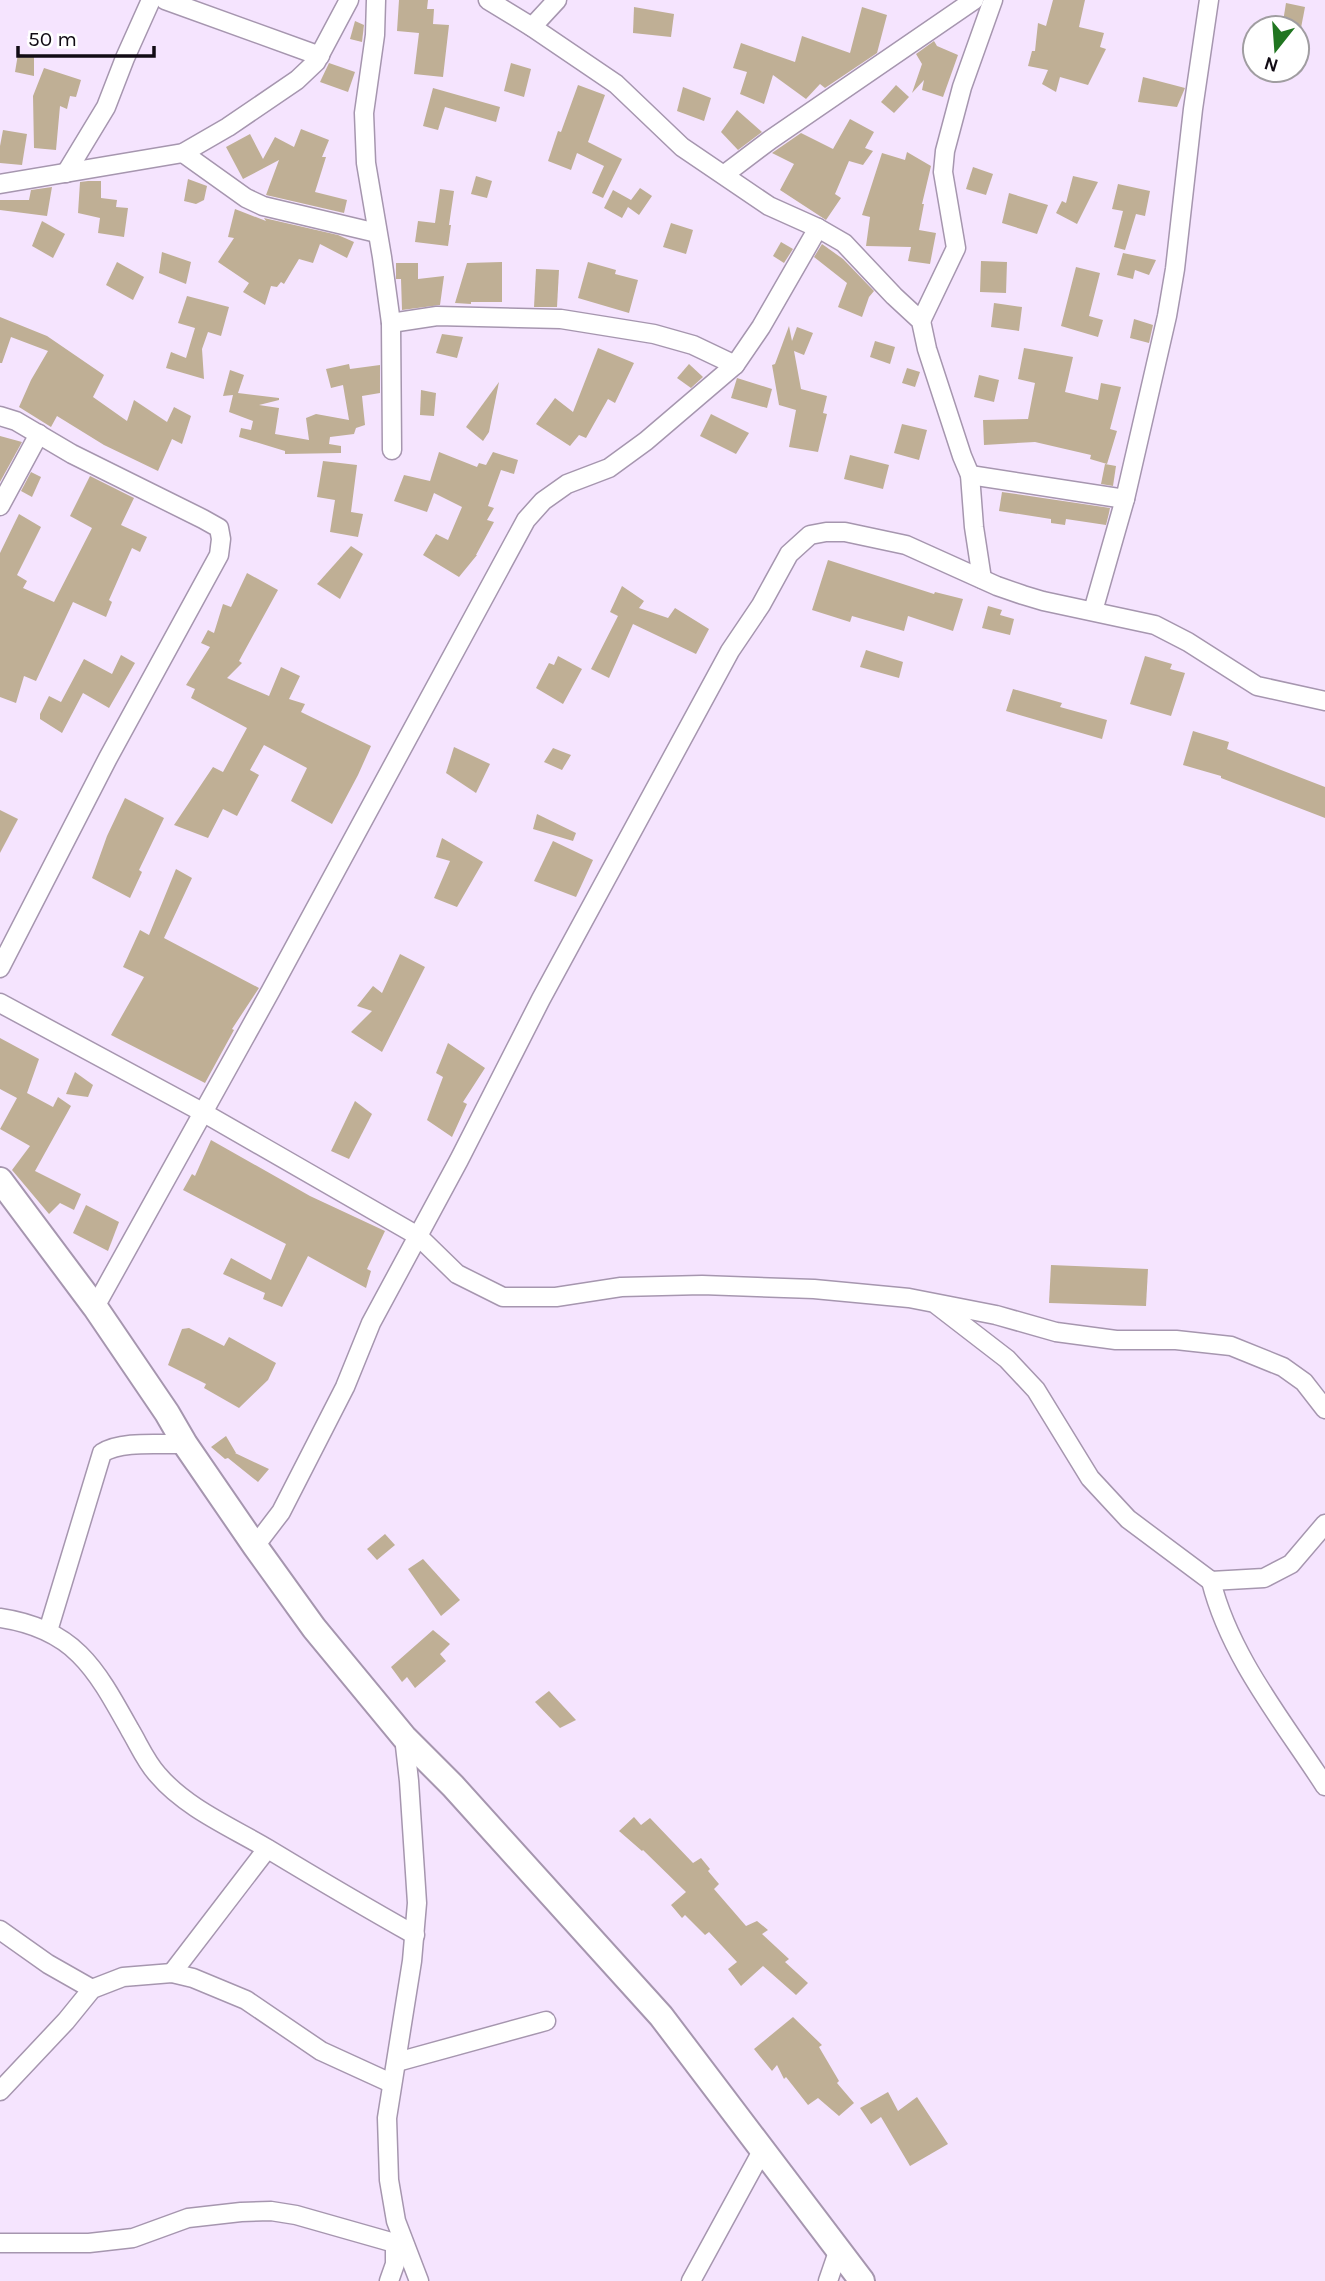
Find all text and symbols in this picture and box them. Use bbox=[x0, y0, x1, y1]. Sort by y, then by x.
scale bar bbox=[18, 14, 154, 58]
north arrow bbox=[1241, 14, 1311, 84]
text: 50 m bbox=[28, 27, 77, 51]
text: N bbox=[1262, 52, 1281, 77]

